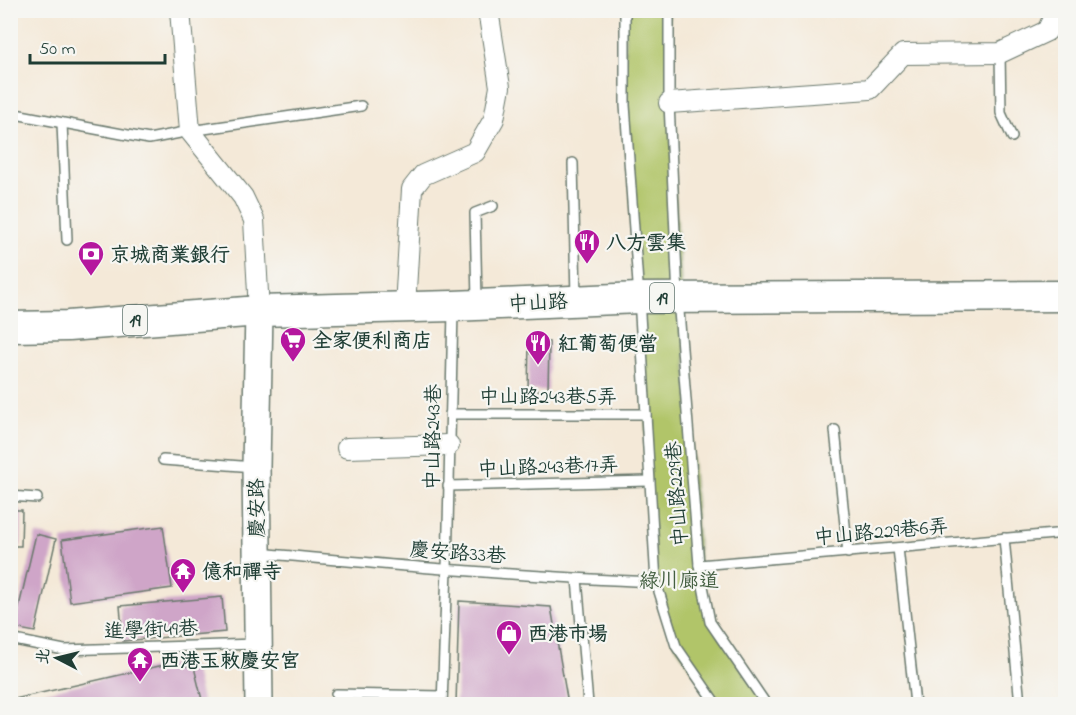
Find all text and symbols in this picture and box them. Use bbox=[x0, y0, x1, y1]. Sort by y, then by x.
scale bar bbox=[30, 27, 165, 65]
text: 50 m bbox=[39, 37, 76, 63]
restaurant icon: 八方雲集 bbox=[572, 227, 602, 265]
place label: 八方雲集 bbox=[606, 230, 686, 259]
bank icon: 京城商業銀行 bbox=[76, 239, 106, 277]
place label: 京城商業銀行 bbox=[110, 242, 230, 271]
road number: 19 bbox=[650, 283, 674, 313]
street label: 中山路 bbox=[507, 288, 570, 321]
road number: 19 bbox=[123, 305, 147, 335]
supermarket icon: 全家便利商店 bbox=[278, 325, 308, 363]
place label: 全家便利商店 bbox=[312, 328, 432, 357]
restaurant icon: 紅葡萄便當 bbox=[523, 328, 553, 366]
place label: 紅葡萄便當 bbox=[558, 331, 658, 360]
street label: 中山路243巷 bbox=[419, 383, 450, 491]
street label: 中山路243巷5弄 bbox=[479, 384, 617, 413]
street label: 中山路229巷 bbox=[660, 439, 697, 548]
street label: 中山路243巷17弄 bbox=[477, 452, 619, 485]
street label: 慶安路 bbox=[243, 477, 274, 538]
street label: 中山路229巷6弄 bbox=[813, 513, 950, 554]
street label: 慶安路33巷 bbox=[409, 537, 508, 572]
temple icon: 億和禪寺 bbox=[168, 556, 198, 594]
place label: 億和禪寺 bbox=[202, 559, 282, 588]
park label: 綠川廊道 bbox=[639, 568, 719, 597]
street label: 進學街49巷 bbox=[103, 615, 200, 648]
shop icon: 西港市場 bbox=[494, 618, 524, 656]
place label: 西港市場 bbox=[528, 621, 608, 650]
north arrow bbox=[27, 628, 87, 688]
temple icon: 西港玉敇慶安宮 bbox=[125, 645, 155, 683]
text: 北 bbox=[31, 647, 57, 666]
place label: 西港玉敇慶安宮 bbox=[160, 648, 300, 677]

